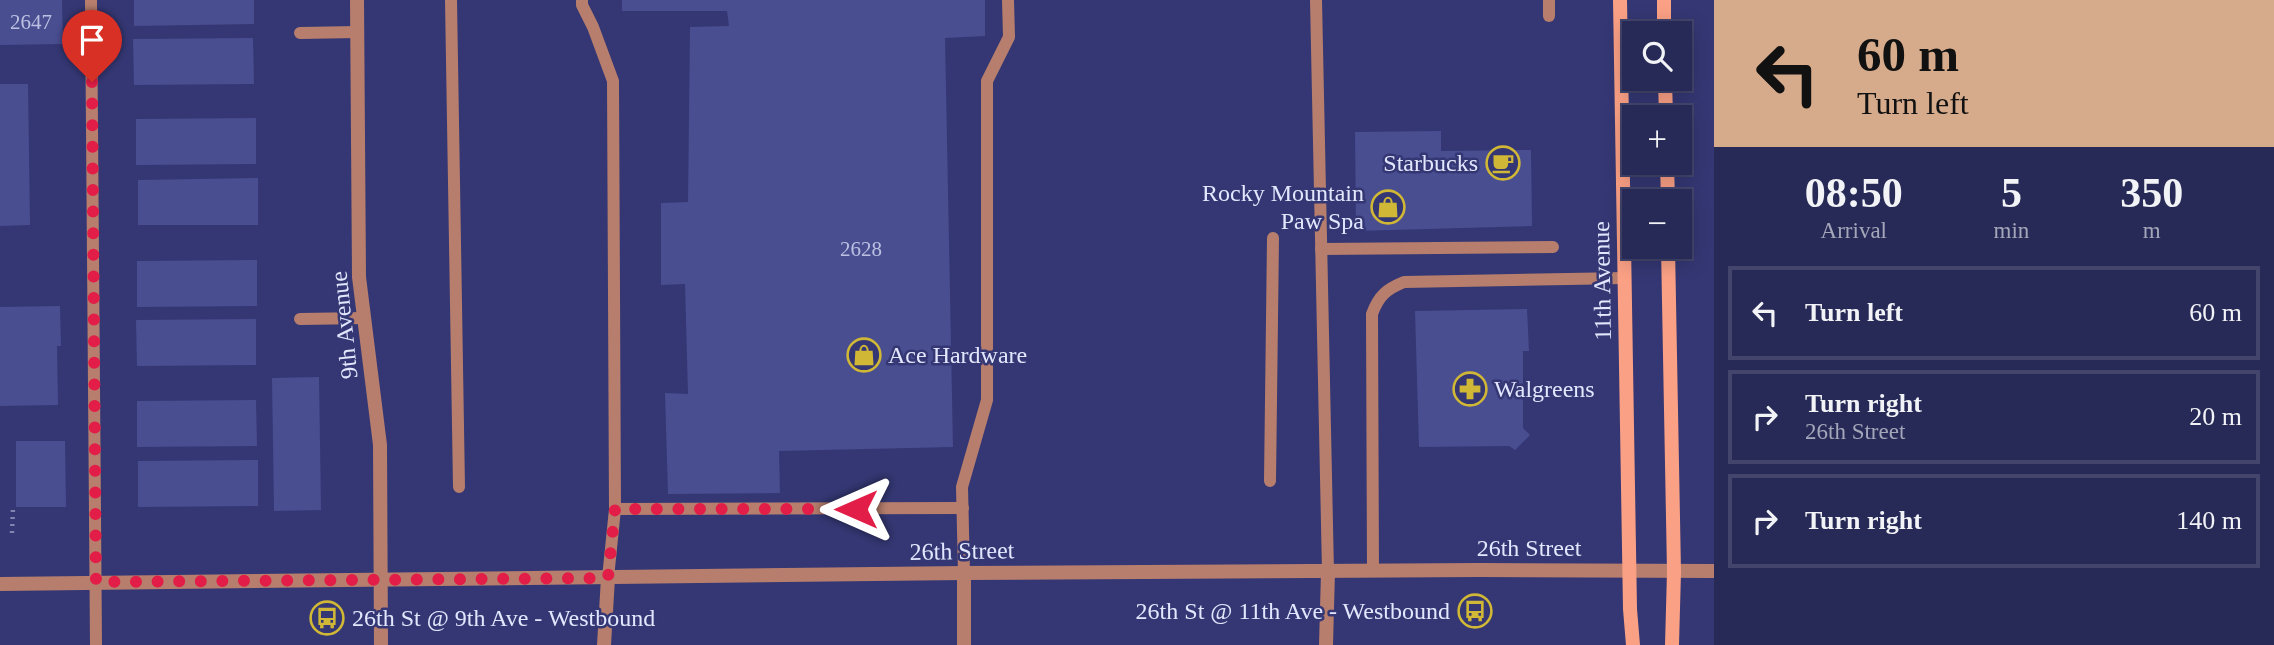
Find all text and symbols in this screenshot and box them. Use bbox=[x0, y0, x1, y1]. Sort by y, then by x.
house number: 2647 bbox=[10, 10, 52, 34]
pin bbox=[62, 10, 122, 82]
icon: arrive bbox=[73, 21, 111, 59]
map controls bbox=[1622, 21, 1692, 259]
button: search bbox=[1622, 21, 1692, 91]
text: 60 m bbox=[1857, 27, 1959, 82]
icon: left bbox=[1742, 28, 1833, 119]
text: Turn left bbox=[1857, 85, 1969, 121]
button: + bbox=[1622, 105, 1692, 175]
cafe icon: Starbucks bbox=[1484, 144, 1522, 182]
place label: Starbucks bbox=[1383, 150, 1478, 176]
text: 08:50 bbox=[1805, 170, 1903, 216]
text: 5 bbox=[2001, 170, 2022, 216]
text: 350 bbox=[2120, 170, 2183, 216]
place label: Rocky Mountain Paw Spa bbox=[1202, 180, 1364, 234]
shop icon: Rocky Mountain Paw Spa bbox=[1369, 188, 1407, 226]
button: − bbox=[1622, 189, 1692, 259]
text: Arrival bbox=[1821, 218, 1887, 243]
text: min bbox=[1994, 218, 2029, 243]
text: m bbox=[2143, 218, 2161, 243]
street label: 11th Avenue bbox=[1588, 221, 1616, 341]
house number: 2628 bbox=[840, 237, 882, 261]
street label: 9th Avenue bbox=[325, 270, 363, 380]
icon: left bbox=[1746, 294, 1784, 332]
text: Turn left bbox=[1805, 298, 1903, 327]
text: 60 m bbox=[2189, 298, 2242, 327]
shop icon: Ace Hardware bbox=[845, 336, 883, 374]
place label: Ace Hardware bbox=[888, 342, 1027, 368]
pharmacy icon: Walgreens bbox=[1451, 370, 1489, 408]
place label: Walgreens bbox=[1494, 376, 1595, 402]
text: Turn right bbox=[1805, 389, 1922, 418]
icon: right bbox=[1746, 398, 1784, 436]
text: 20 m bbox=[2189, 402, 2242, 431]
text: 26th Street bbox=[1805, 419, 1905, 444]
position arrow bbox=[819, 472, 893, 546]
icon: right bbox=[1746, 502, 1784, 540]
text: Turn right bbox=[1805, 506, 1922, 535]
text: 140 m bbox=[2176, 506, 2242, 535]
street label: 26th Street bbox=[1477, 535, 1582, 561]
street label: 26th Street bbox=[909, 537, 1015, 565]
bus stop icon: 26th St @ 11th Ave - Westbound bbox=[1456, 592, 1494, 630]
place label: 26th St @ 11th Ave - Westbound bbox=[1136, 598, 1450, 624]
bus stop icon: 26th St @ 9th Ave - Westbound bbox=[308, 599, 346, 637]
place label: 26th St @ 9th Ave - Westbound bbox=[352, 605, 655, 631]

